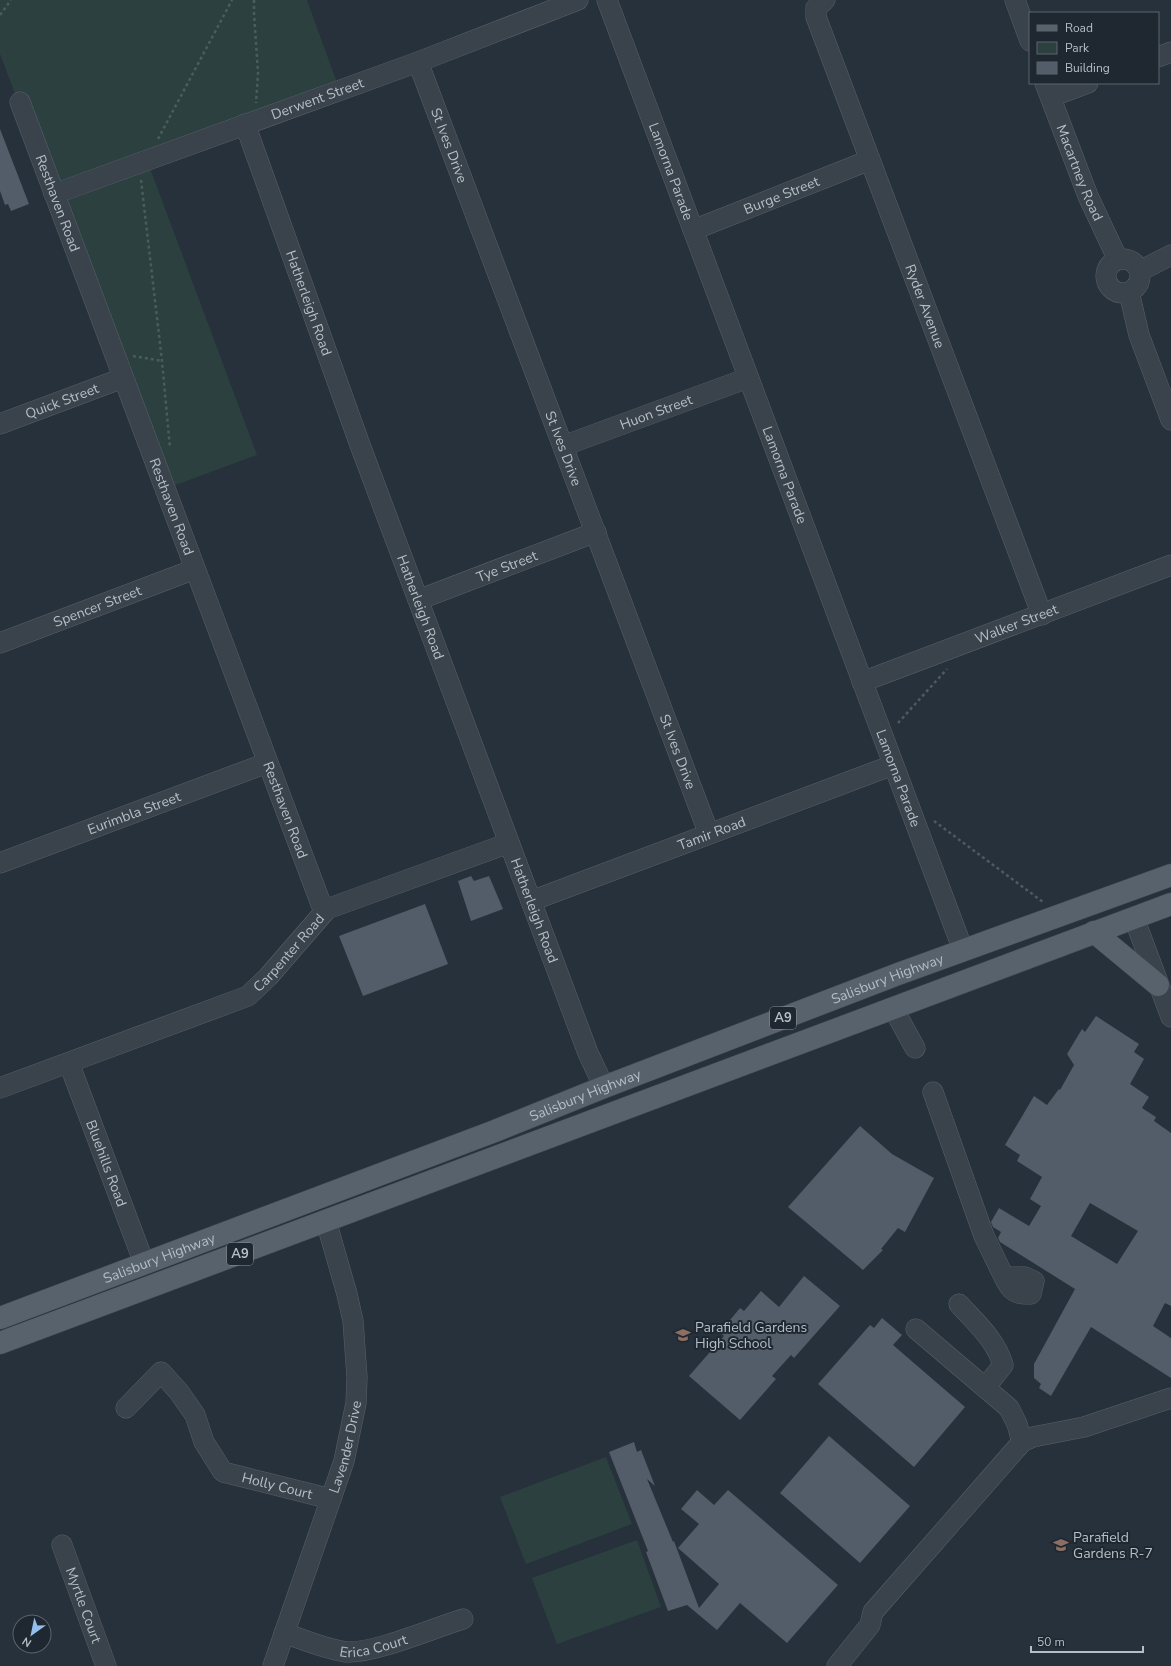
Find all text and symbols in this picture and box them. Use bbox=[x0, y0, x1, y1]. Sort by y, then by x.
legend bbox=[1029, 12, 1159, 84]
text: Road bbox=[1065, 20, 1093, 36]
text: Park bbox=[1065, 40, 1090, 56]
text: Building bbox=[1065, 60, 1110, 76]
street label: Derwent Street bbox=[268, 73, 366, 124]
street label: St Ives Drive bbox=[427, 105, 472, 186]
street label: Lamorna Parade bbox=[644, 120, 698, 223]
street label: Macartney Road bbox=[1052, 122, 1108, 224]
street label: Resthaven Road bbox=[31, 152, 85, 254]
street label: Burge Street bbox=[741, 172, 822, 219]
street label: Hatherleigh Road bbox=[281, 248, 337, 358]
street label: Ryder Avenue bbox=[901, 261, 950, 351]
street label: Quick Street bbox=[22, 378, 101, 423]
street label: Huon Street bbox=[617, 390, 695, 434]
street label: St Ives Drive bbox=[541, 408, 586, 489]
street label: Lamorna Parade bbox=[758, 423, 812, 526]
street label: Resthaven Road bbox=[145, 455, 199, 558]
street label: Tye Street bbox=[473, 546, 540, 586]
street label: Hatherleigh Road bbox=[392, 552, 449, 662]
street label: Spencer Street bbox=[50, 581, 144, 631]
street label: Walker Street bbox=[972, 599, 1061, 648]
street label: St Ives Drive bbox=[655, 711, 701, 792]
street label: Lamorna Parade bbox=[872, 727, 926, 830]
street label: Resthaven Road bbox=[259, 759, 313, 861]
street label: Eurimbla Street bbox=[85, 787, 183, 839]
street label: Tamir Road bbox=[675, 812, 748, 855]
street label: Hatherleigh Road bbox=[506, 855, 563, 965]
street label: Carpenter Road bbox=[249, 909, 328, 996]
street label: Salisbury Highway bbox=[828, 949, 947, 1008]
road number: A9 bbox=[770, 1007, 796, 1029]
street label: Salisbury Highway bbox=[526, 1064, 644, 1126]
street label: Bluehills Road bbox=[82, 1117, 131, 1209]
street label: Salisbury Highway bbox=[100, 1228, 219, 1288]
road number: A9 bbox=[227, 1243, 253, 1265]
place label: Parafield Gardens High School bbox=[695, 1318, 807, 1353]
school or university icon: Parafield Gardens High School bbox=[674, 1326, 692, 1344]
street label: Lavender Drive bbox=[324, 1399, 366, 1496]
street label: Holly Court bbox=[240, 1468, 315, 1504]
place label: Parafield Gardens R-7 bbox=[1073, 1528, 1153, 1563]
school or university icon: Parafield Gardens R-7 bbox=[1052, 1536, 1070, 1554]
street label: Myrtle Court bbox=[61, 1565, 106, 1646]
north arrow bbox=[12, 1614, 52, 1654]
scale bar bbox=[1031, 1628, 1143, 1654]
street label: Erica Court bbox=[338, 1630, 410, 1662]
text: N bbox=[19, 1633, 34, 1650]
text: 50 m bbox=[1037, 1634, 1065, 1650]

